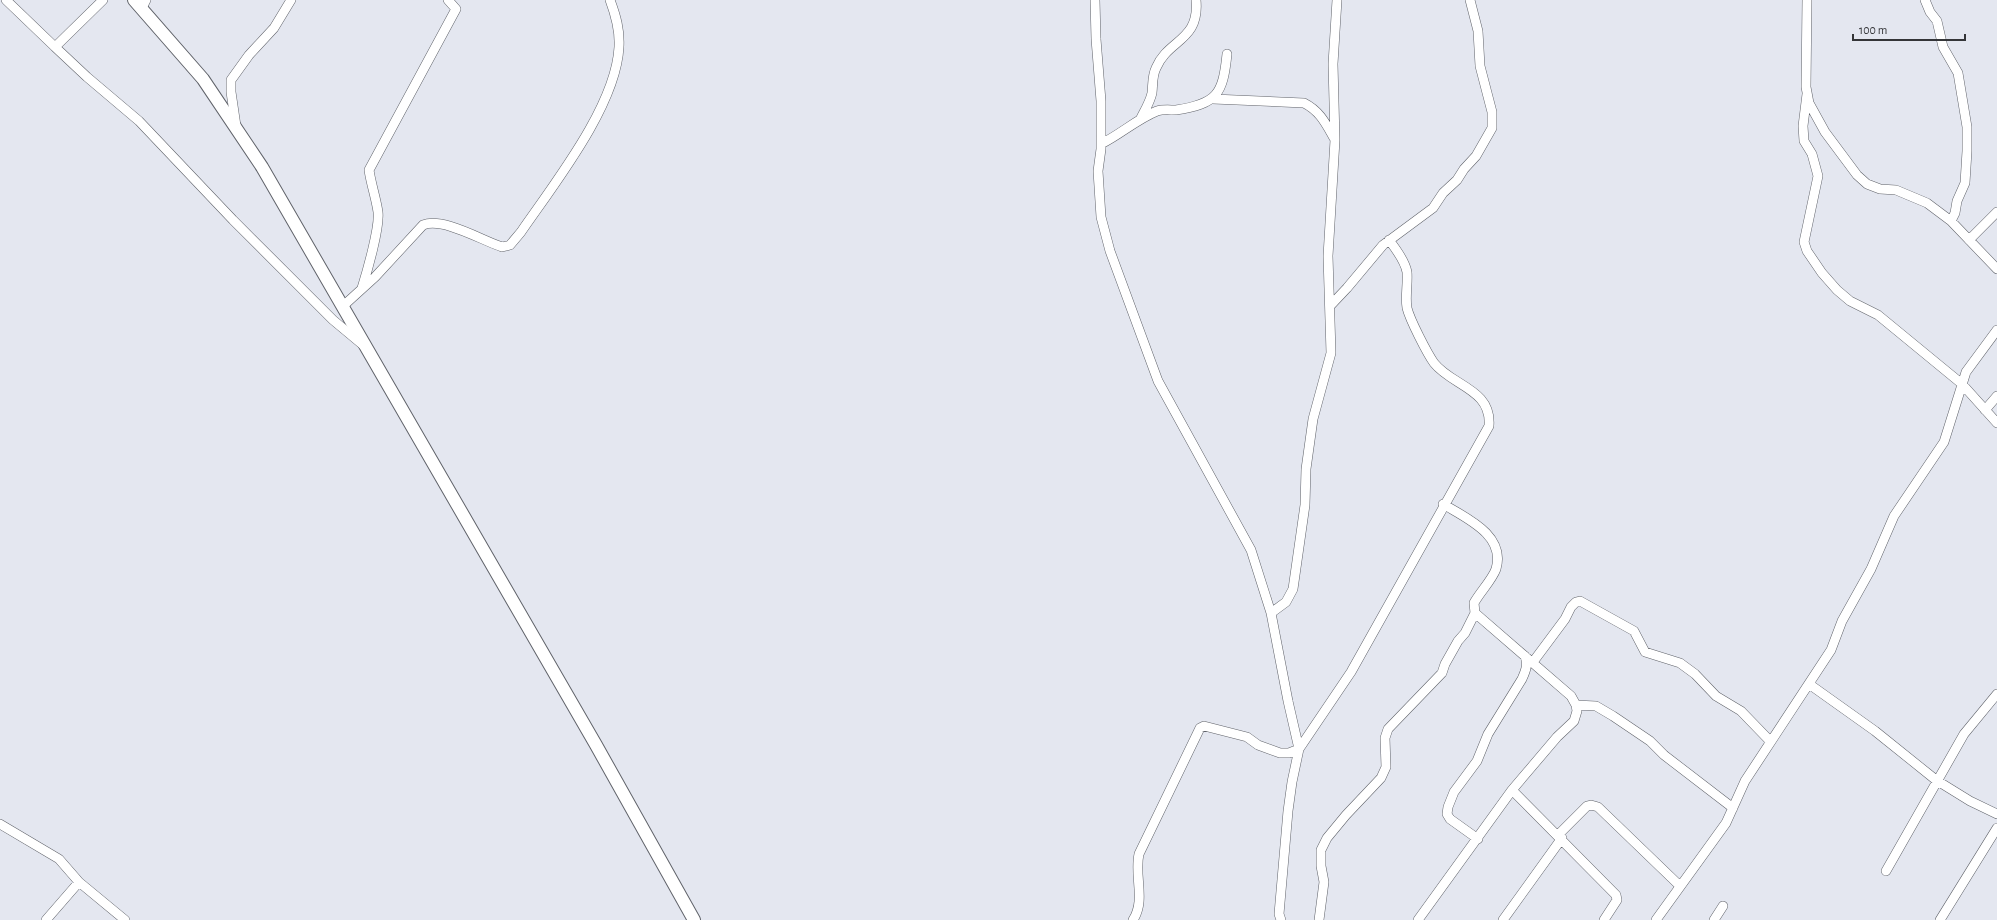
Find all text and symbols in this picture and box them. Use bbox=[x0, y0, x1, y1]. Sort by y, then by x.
scale bar bbox=[1853, 16, 1965, 42]
text: 100 m bbox=[1859, 24, 1887, 36]

